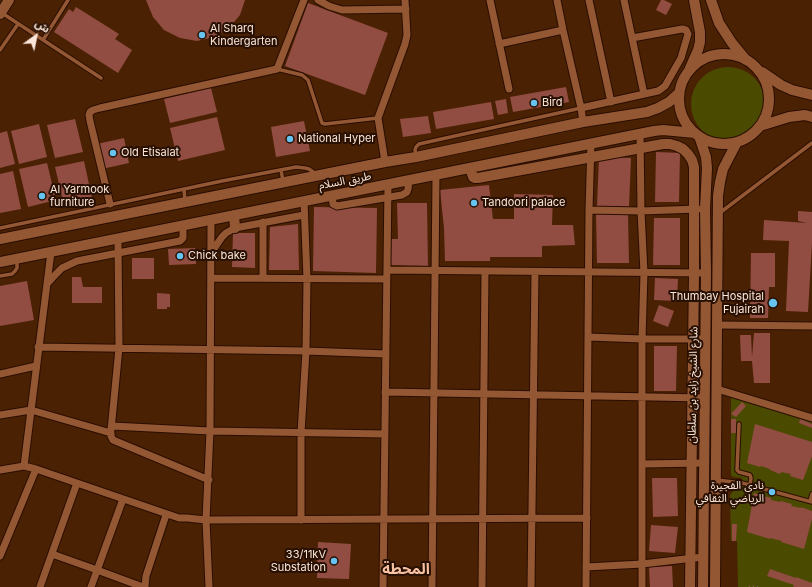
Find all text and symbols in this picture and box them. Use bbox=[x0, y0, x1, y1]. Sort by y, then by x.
north arrow bbox=[16, 16, 56, 56]
text: ش bbox=[32, 16, 53, 36]
place label: Al Sharq Kindergarten bbox=[210, 22, 277, 48]
marker: Al Sharq Kindergarten bbox=[197, 30, 207, 40]
place label: Bird bbox=[542, 96, 563, 110]
marker: Bird bbox=[529, 98, 539, 108]
place label: National Hyper bbox=[298, 132, 375, 146]
marker: National Hyper bbox=[285, 134, 295, 144]
place label: Old Etisalat bbox=[121, 146, 179, 160]
marker: Old Etisalat bbox=[108, 148, 118, 158]
street label: طريق السلام bbox=[317, 169, 373, 193]
place label: Al Yarmook furniture bbox=[50, 183, 109, 209]
marker: Al Yarmook furniture bbox=[37, 191, 47, 201]
place label: Tandoori palace bbox=[482, 196, 566, 210]
marker: Tandoori palace bbox=[469, 198, 479, 208]
place label: Chick bake bbox=[188, 249, 246, 263]
marker: Chick bake bbox=[175, 251, 185, 261]
place label: Thumbay Hospital Fujairah bbox=[670, 290, 764, 316]
marker: Thumbay Hospital Fujairah bbox=[767, 297, 779, 309]
street label: شارع الشيخ زايد بن سلطان bbox=[685, 326, 701, 444]
place label: نادي الفجيرة الرياضي الثقافي bbox=[696, 479, 764, 505]
marker: نادي الفجيرة الرياضي الثقافي bbox=[767, 487, 777, 497]
place label: 33/11kV Substation bbox=[271, 548, 326, 574]
marker: 33/11kV Substation bbox=[329, 556, 339, 566]
district label: المحطة bbox=[382, 560, 430, 578]

